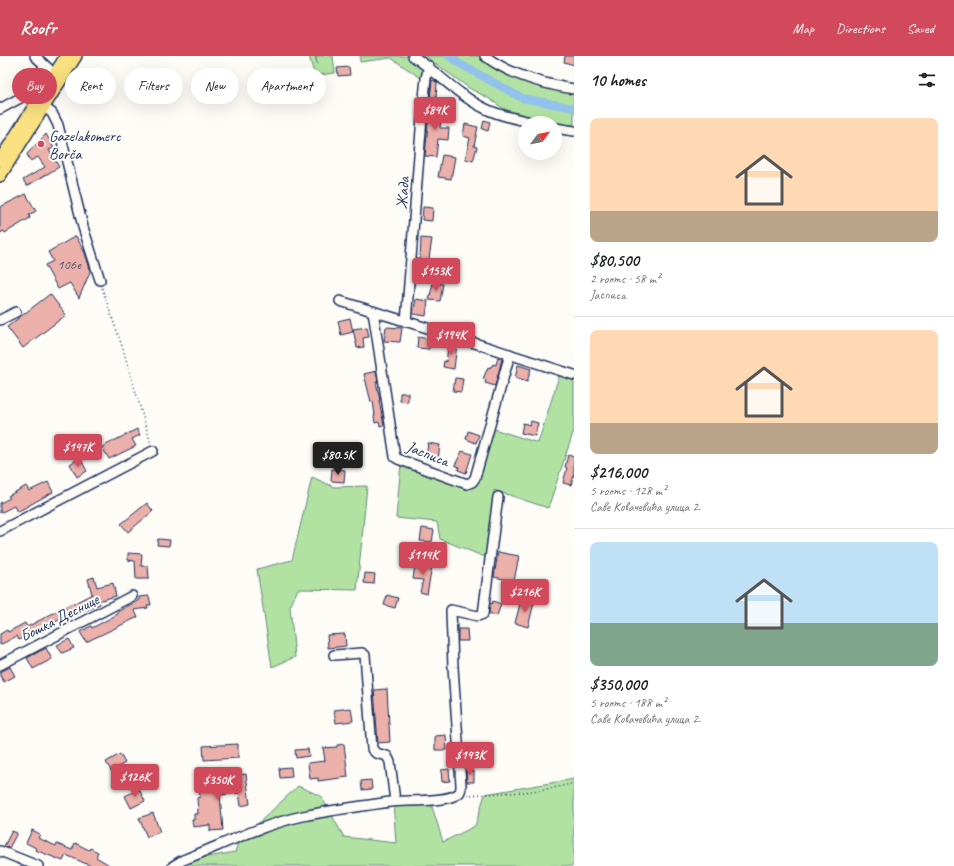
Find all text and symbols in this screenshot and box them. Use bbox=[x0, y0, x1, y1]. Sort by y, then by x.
text: Roofr bbox=[20, 16, 56, 40]
text: Map bbox=[793, 20, 814, 37]
text: Directions bbox=[836, 20, 885, 37]
text: Saved bbox=[907, 20, 934, 37]
chip: Buy bbox=[12, 68, 57, 104]
chip: Rent bbox=[65, 68, 116, 104]
chip: Filters bbox=[124, 68, 183, 104]
chip: New bbox=[191, 68, 239, 104]
chip: Apartment bbox=[247, 68, 326, 104]
icon: filters bbox=[916, 69, 938, 91]
text: 10 homes bbox=[590, 70, 646, 91]
pin: $84K bbox=[411, 97, 459, 131]
text: $84K bbox=[423, 102, 447, 118]
north arrow bbox=[518, 116, 562, 160]
map controls bbox=[518, 116, 562, 160]
place label: Gazelakomerc Borča bbox=[49, 126, 122, 164]
marker: Gazelakomerc Borča bbox=[36, 139, 46, 149]
icon: home bbox=[728, 144, 800, 216]
street label: Жада bbox=[392, 175, 414, 210]
text: $80,500 bbox=[590, 250, 639, 271]
house number: 106e bbox=[57, 256, 82, 273]
pin: $153K bbox=[408, 258, 464, 292]
text: $153K bbox=[421, 263, 451, 279]
text: 2 rooms · 58 m² bbox=[590, 271, 660, 287]
text: Јасписа bbox=[590, 287, 626, 303]
pin: $194K bbox=[423, 322, 479, 356]
text: $194K bbox=[436, 327, 466, 343]
icon: home bbox=[728, 356, 800, 428]
pin: $147K bbox=[50, 434, 106, 468]
street label: Јасписа bbox=[403, 436, 453, 472]
text: $147K bbox=[63, 439, 93, 455]
pin: $80.5K bbox=[305, 442, 371, 476]
text: $80.5K bbox=[322, 447, 354, 463]
text: $216,000 bbox=[590, 462, 647, 483]
text: 5 rooms · 128 m² bbox=[590, 483, 666, 499]
text: Саве Ковачевића улица 2. bbox=[590, 499, 701, 515]
pin: $114K bbox=[395, 542, 451, 576]
text: $114K bbox=[408, 547, 438, 563]
icon: home bbox=[728, 568, 800, 640]
pin: $216K bbox=[497, 579, 553, 613]
text: $216K bbox=[510, 584, 540, 600]
street label: Бошка Деснице bbox=[17, 589, 104, 646]
text: $350,000 bbox=[590, 674, 647, 695]
text: 5 rooms · 188 m² bbox=[590, 695, 666, 711]
text: Саве Ковачевића улица 2. bbox=[590, 711, 701, 727]
pin: $143K bbox=[442, 742, 498, 776]
text: $143K bbox=[455, 747, 485, 763]
pin: $126K bbox=[107, 764, 163, 798]
pin: $350K bbox=[190, 767, 246, 801]
text: $126K bbox=[120, 769, 150, 785]
text: $350K bbox=[203, 772, 233, 788]

